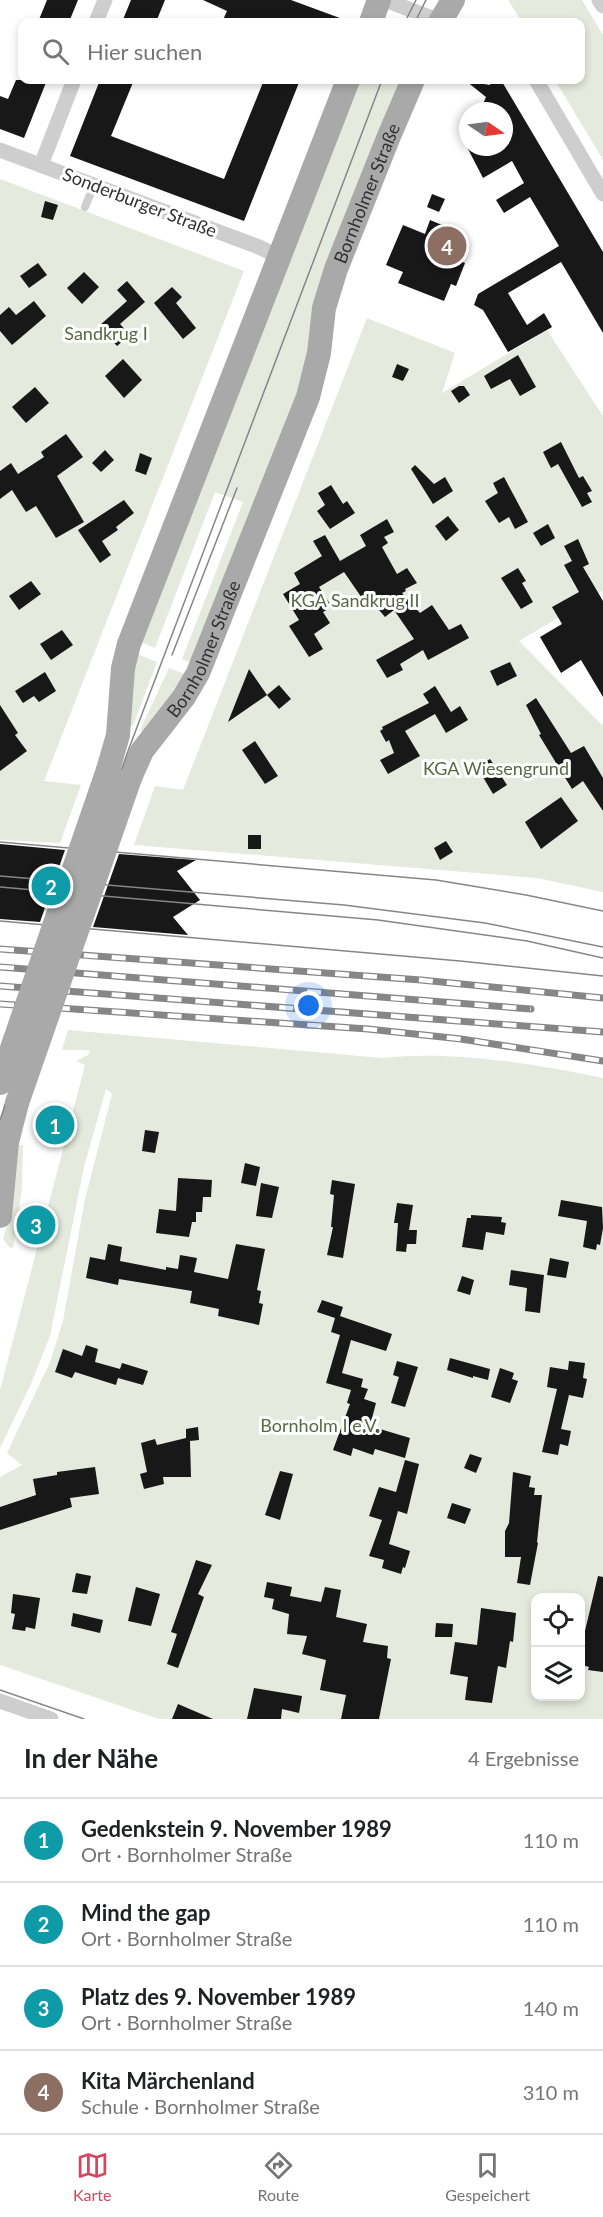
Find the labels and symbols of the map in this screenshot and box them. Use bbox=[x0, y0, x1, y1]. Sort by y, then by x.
north arrow bbox=[459, 102, 513, 156]
street label: Bornholmer Straße bbox=[328, 120, 404, 266]
street label: Sonderburger Straße bbox=[60, 162, 220, 242]
pin: 4 bbox=[428, 224, 466, 268]
park label: Sandkrug I bbox=[64, 322, 148, 344]
street label: Bornholmer Straße bbox=[161, 577, 245, 722]
park label: KGA Sandkrug II bbox=[291, 589, 419, 611]
park label: KGA Wiesengrund bbox=[423, 757, 569, 779]
pin: 2 bbox=[32, 864, 70, 908]
your location bbox=[294, 991, 323, 1020]
pin: 1 bbox=[36, 1102, 74, 1148]
pin: 3 bbox=[16, 1202, 56, 1248]
park label: Bornholm I e.V. bbox=[260, 1414, 380, 1436]

